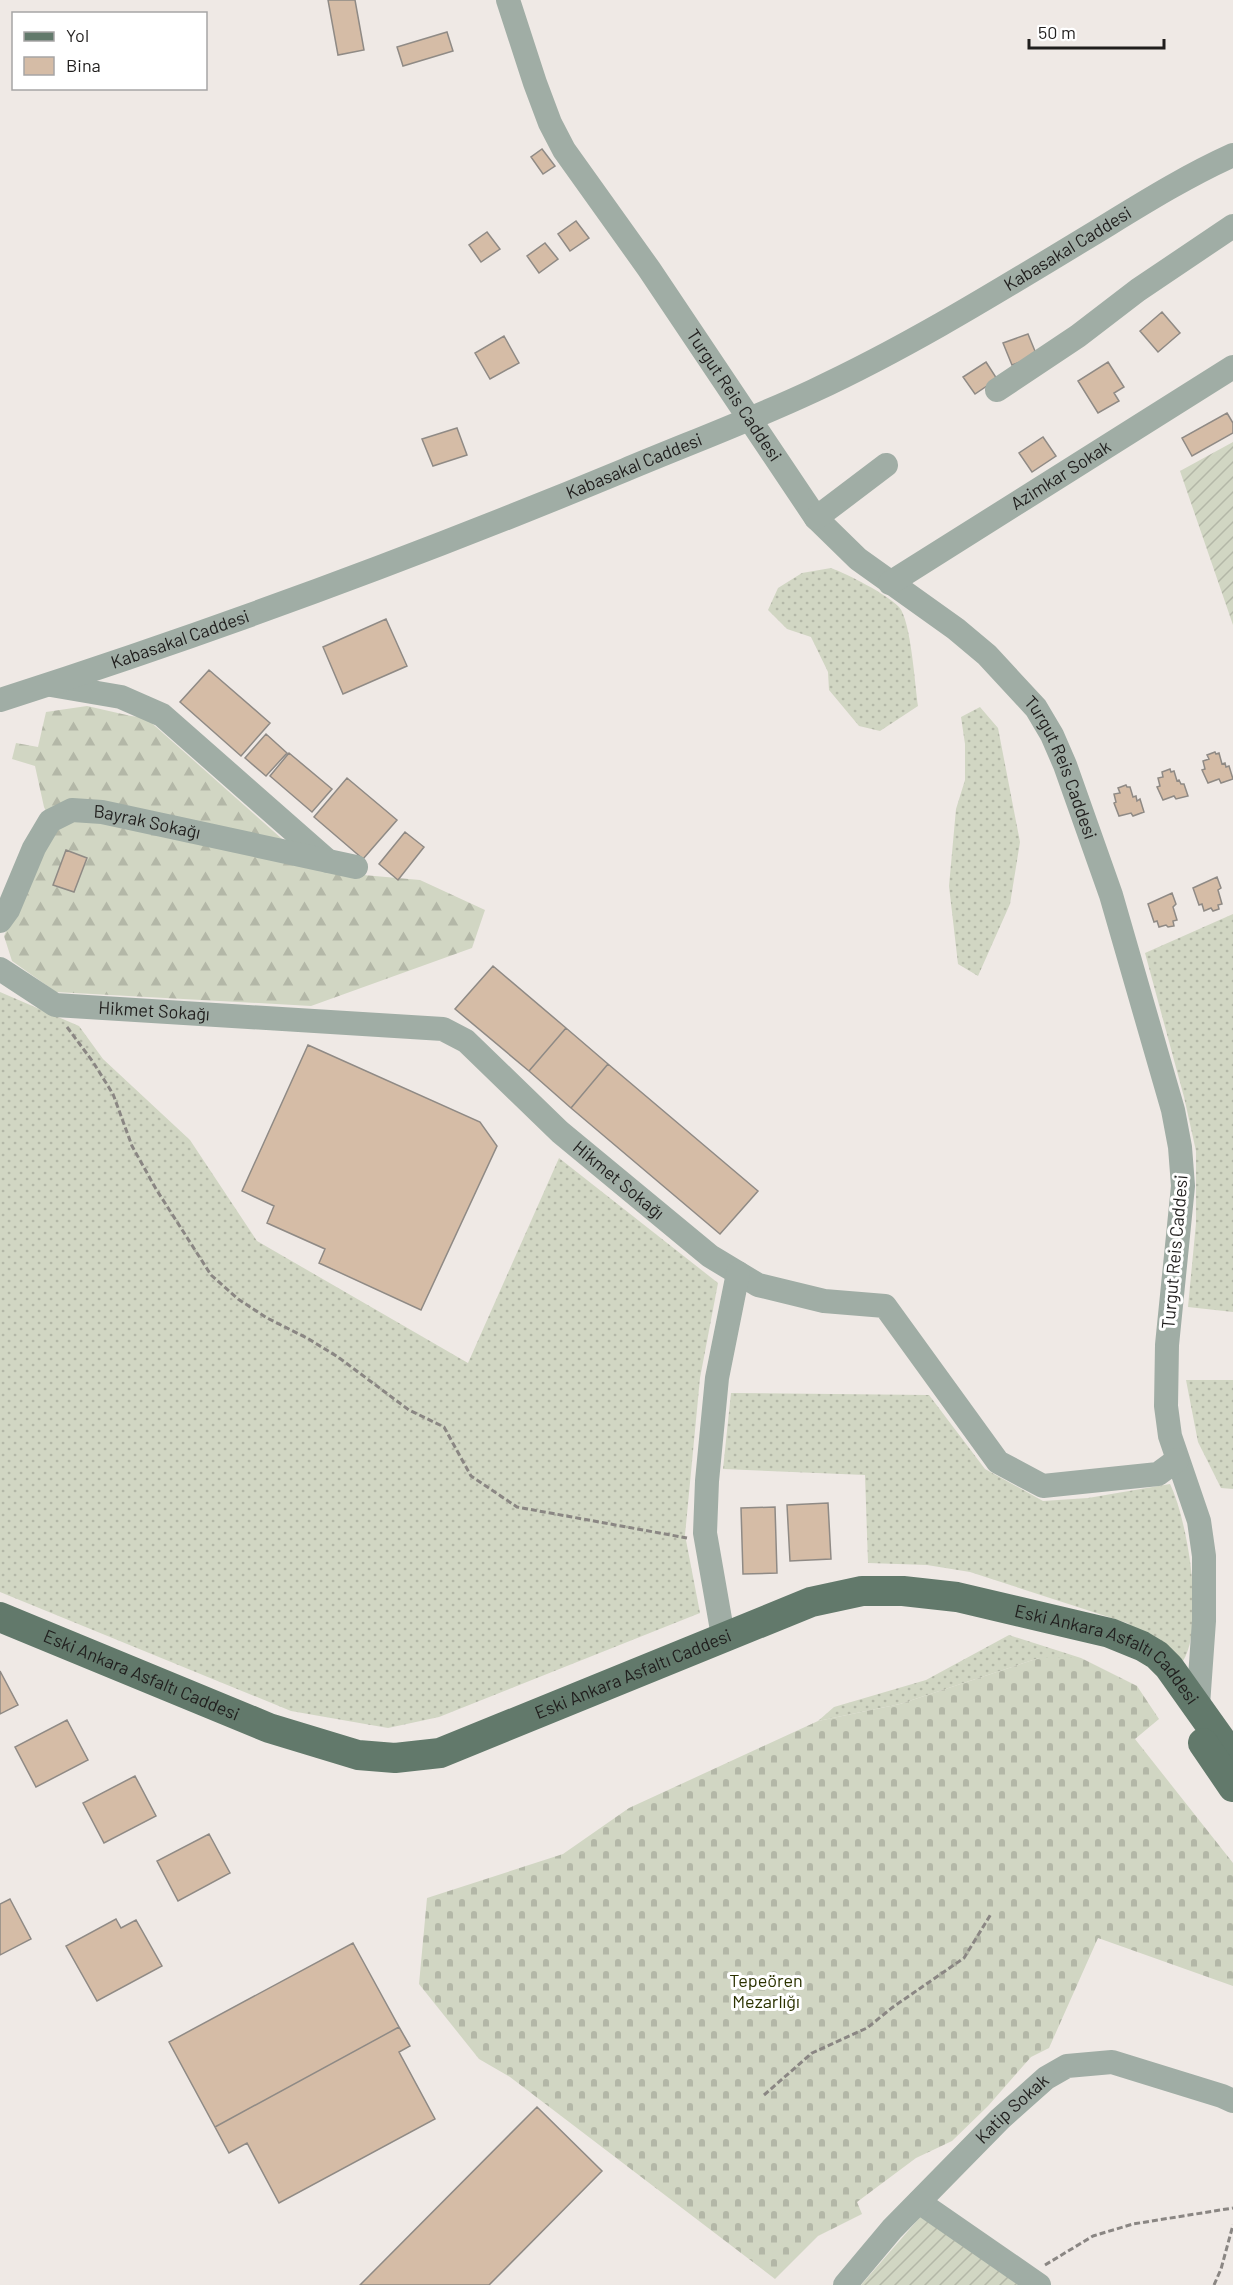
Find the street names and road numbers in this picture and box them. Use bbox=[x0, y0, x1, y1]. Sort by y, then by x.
street label: Kabasakal Caddesi bbox=[999, 201, 1135, 295]
street label: Turgut Reis Caddesi bbox=[682, 325, 787, 465]
street label: Kabasakal Caddesi bbox=[562, 428, 705, 503]
street label: Azimkar Sokak bbox=[1006, 435, 1115, 514]
street label: Kabasakal Caddesi bbox=[108, 604, 252, 673]
street label: Turgut Reis Caddesi bbox=[1020, 691, 1102, 842]
street label: Bayrak Sokağı bbox=[93, 799, 203, 843]
street label: Hikmet Sokağı bbox=[98, 996, 211, 1025]
street label: Hikmet Sokağı bbox=[569, 1135, 669, 1224]
street label: Turgut Reis Caddesi bbox=[1156, 1174, 1192, 1330]
street label: Eski Ankara Asfaltı Caddesi bbox=[1013, 1599, 1204, 1708]
street label: Eski Ankara Asfaltı Caddesi bbox=[40, 1624, 243, 1725]
street label: Eski Ankara Asfaltı Caddesi bbox=[531, 1624, 734, 1723]
street label: Katip Sokak bbox=[970, 2069, 1053, 2148]

